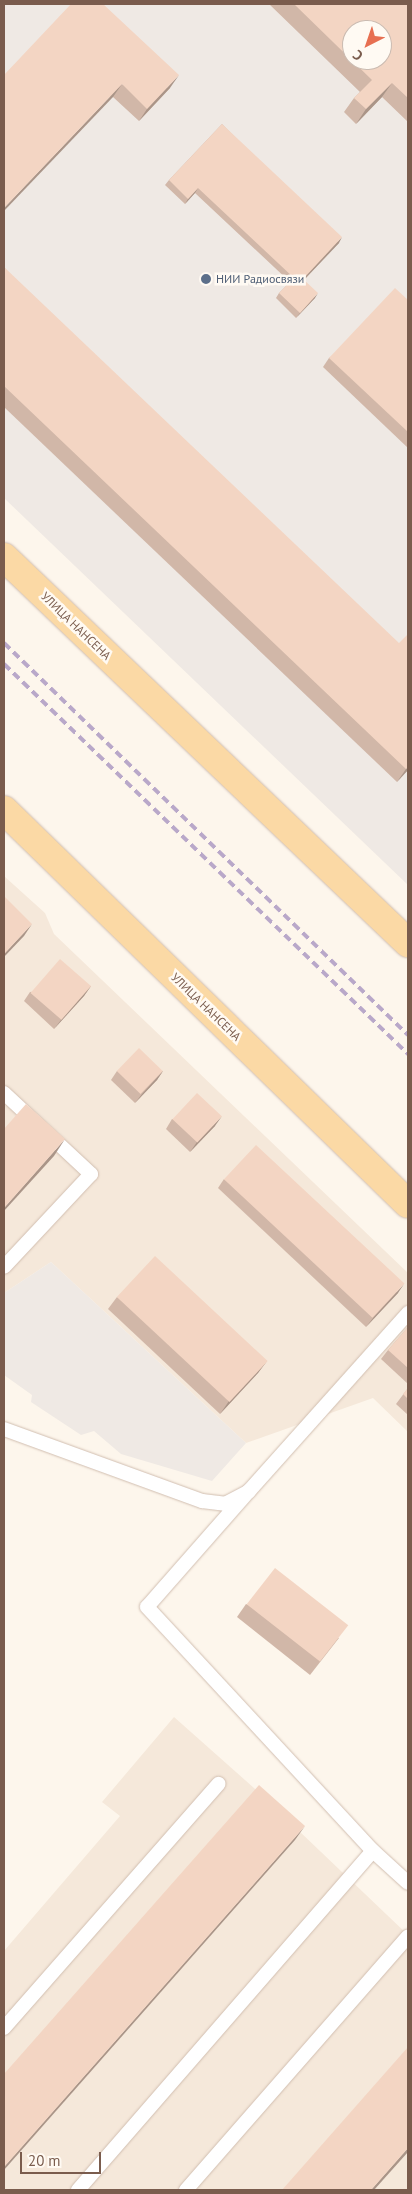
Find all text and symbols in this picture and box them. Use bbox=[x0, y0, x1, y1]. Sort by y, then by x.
north arrow bbox=[342, 20, 392, 70]
text: С bbox=[349, 46, 367, 65]
place label: НИИ Радиосвязи bbox=[216, 272, 304, 286]
marker: НИИ Радиосвязи bbox=[200, 273, 212, 285]
street label: УЛИЦА НАНСЕНА bbox=[38, 589, 114, 663]
street label: УЛИЦА НАНСЕНА bbox=[168, 970, 244, 1044]
scale bar bbox=[22, 2142, 104, 2174]
text: 20 m bbox=[28, 2151, 61, 2170]

